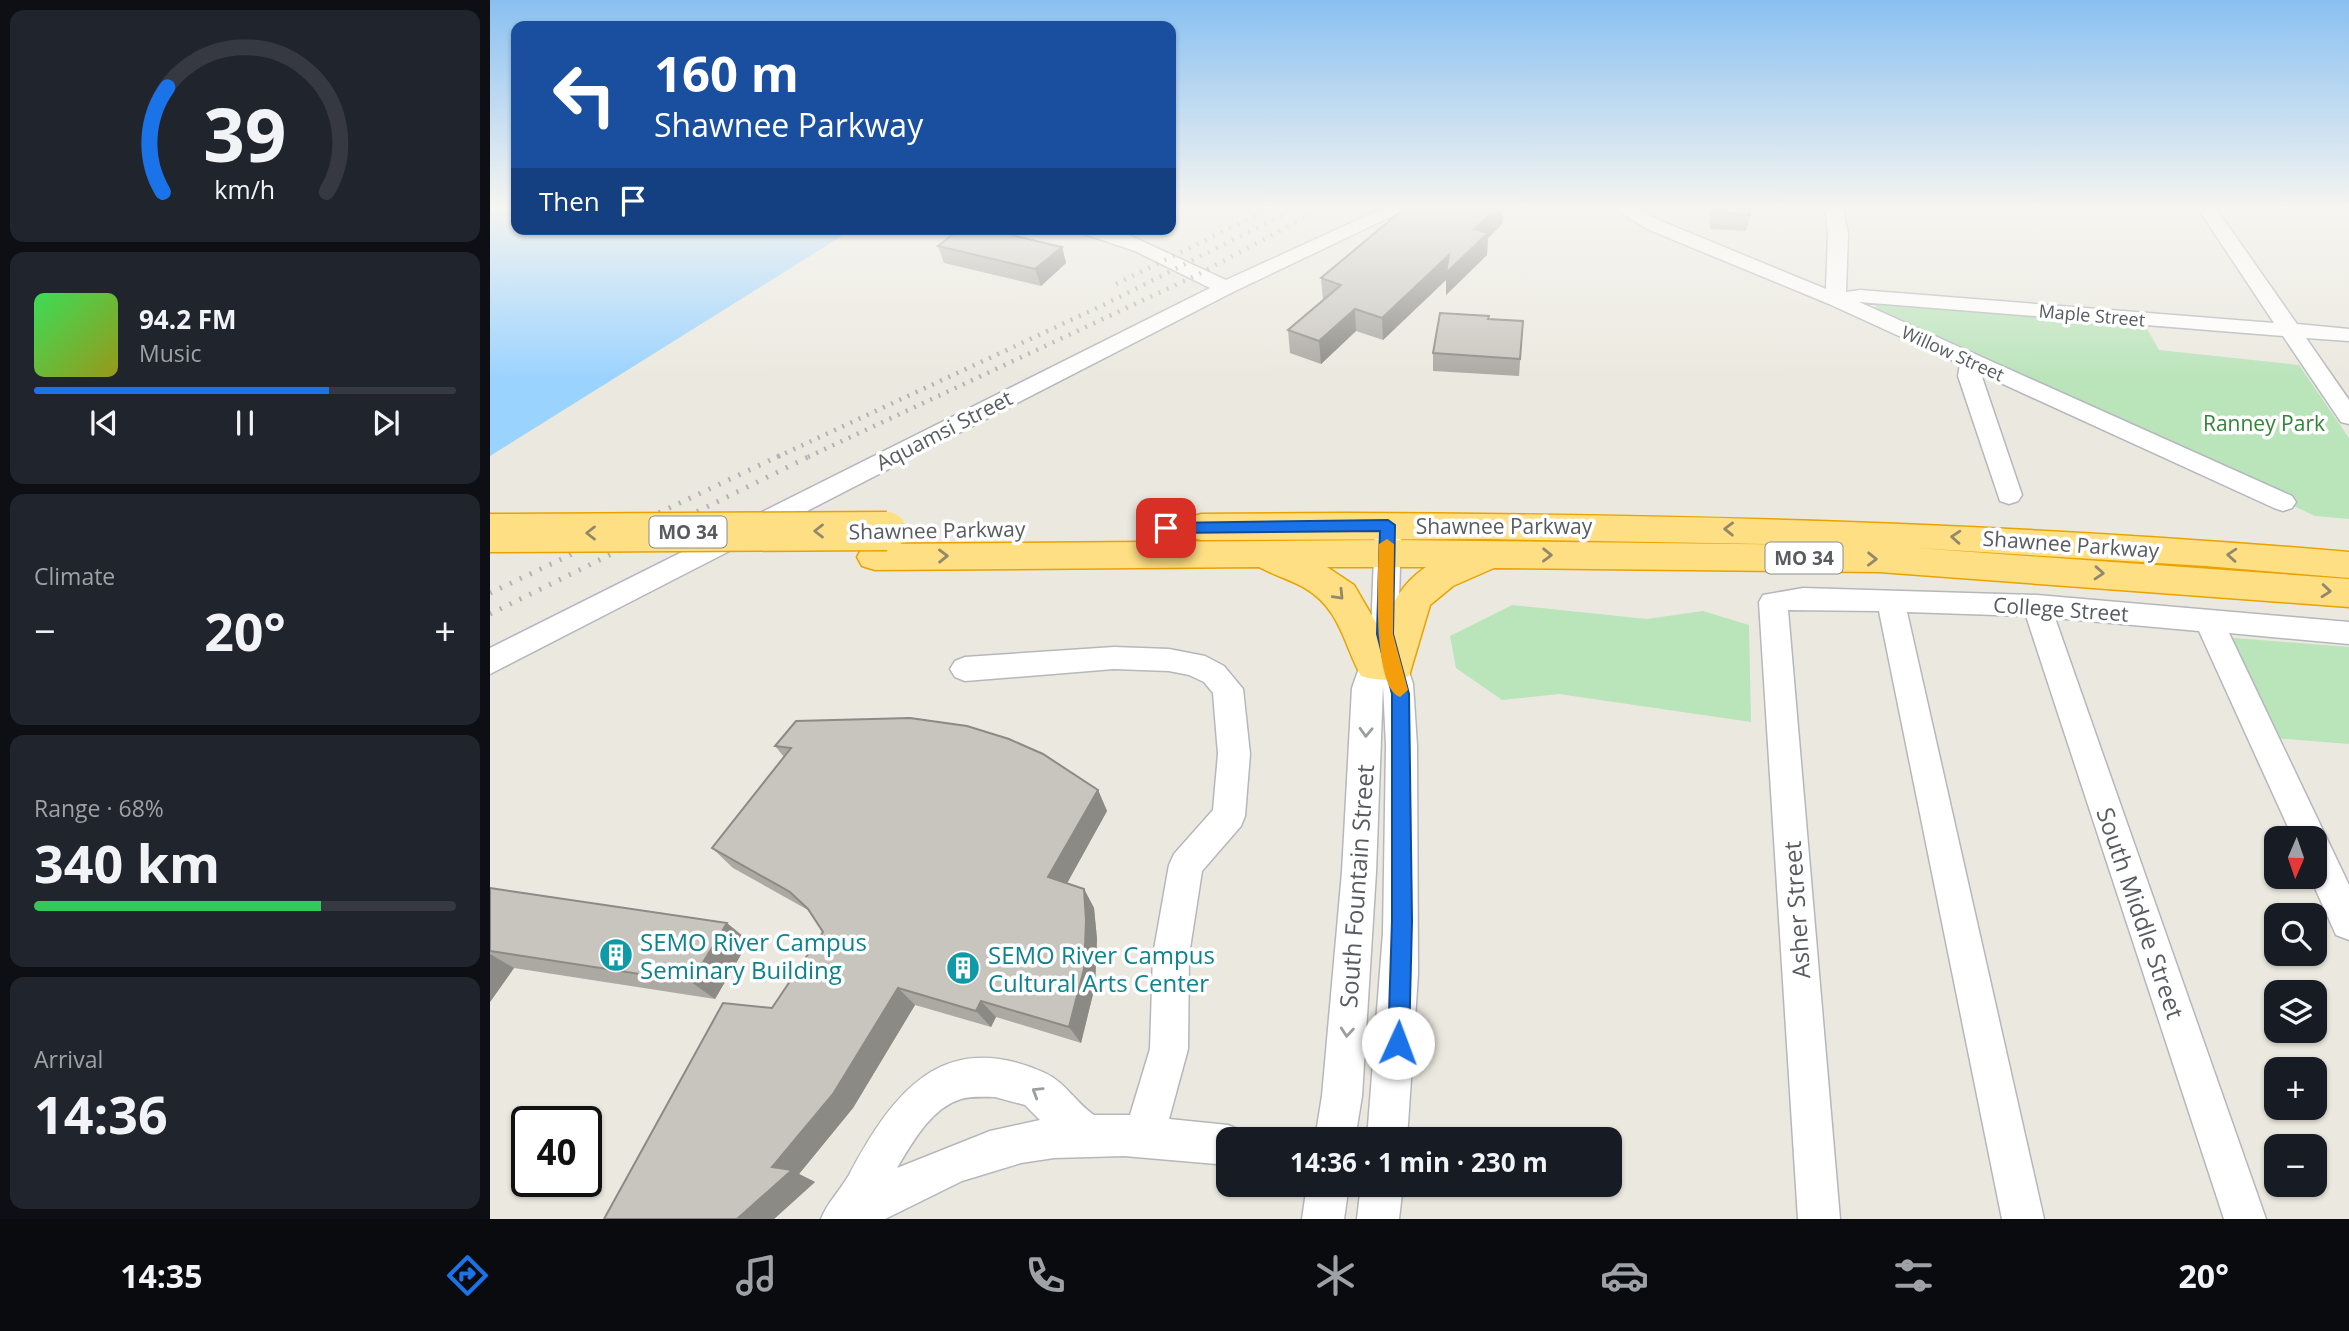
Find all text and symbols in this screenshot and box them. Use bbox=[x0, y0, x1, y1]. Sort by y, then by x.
text: 160 m bbox=[654, 40, 799, 106]
icon: left bbox=[539, 49, 630, 140]
text: 39 bbox=[203, 84, 287, 183]
text: Shawnee Parkway bbox=[654, 103, 923, 146]
text: km/h bbox=[215, 172, 275, 206]
icon: arrive bbox=[614, 182, 652, 220]
text: Then bbox=[539, 183, 600, 219]
street label: Maple Street bbox=[2038, 298, 2146, 332]
text: 94.2 FM bbox=[139, 301, 237, 337]
street label: Willow Street bbox=[1898, 320, 2008, 386]
text: Music bbox=[139, 337, 202, 369]
street label: Aquamsi Street bbox=[871, 384, 1017, 476]
icon: previous bbox=[85, 404, 123, 442]
icon: pause bbox=[226, 404, 264, 442]
icon: next bbox=[367, 404, 405, 442]
park label: Ranney Park bbox=[2203, 409, 2325, 437]
pin bbox=[1136, 498, 1196, 558]
icon: arrive bbox=[1147, 509, 1185, 547]
street label: Shawnee Parkway bbox=[1416, 512, 1593, 540]
street label: Shawnee Parkway bbox=[848, 514, 1026, 546]
road number: MO 34 bbox=[650, 516, 726, 548]
one-way arrow bbox=[1723, 521, 1734, 536]
one-way arrow bbox=[813, 523, 823, 539]
street label: Shawnee Parkway bbox=[1982, 524, 2161, 564]
one-way arrow bbox=[585, 525, 596, 541]
one-way arrow bbox=[1951, 529, 1962, 544]
road number: MO 34 bbox=[1766, 542, 1842, 573]
one-way arrow bbox=[1541, 547, 1552, 562]
one-way arrow bbox=[938, 548, 949, 564]
one-way arrow bbox=[2226, 548, 2237, 563]
one-way arrow bbox=[1867, 551, 1878, 567]
text: Climate bbox=[34, 560, 115, 592]
one-way arrow bbox=[2094, 565, 2105, 580]
one-way arrow bbox=[2321, 583, 2332, 598]
one-way arrow bbox=[1331, 587, 1344, 600]
street label: College Street bbox=[1992, 590, 2130, 628]
text: 20° bbox=[204, 595, 286, 666]
text: − bbox=[34, 604, 56, 656]
text: + bbox=[434, 604, 456, 656]
one-way arrow bbox=[1358, 727, 1373, 738]
street label: South Fountain Street bbox=[1331, 763, 1381, 1009]
text: Range · 68% bbox=[34, 792, 164, 824]
street label: South Middle Street bbox=[2089, 803, 2193, 1023]
north arrow bbox=[2264, 826, 2328, 889]
map controls bbox=[2264, 826, 2327, 1197]
text: 340 km bbox=[34, 827, 220, 898]
street label: Asher Street bbox=[1775, 840, 1817, 980]
button: search bbox=[2264, 903, 2327, 966]
place label: SEMO River Campus Seminary Building bbox=[640, 925, 867, 986]
building icon: SEMO River Campus Seminary Building bbox=[597, 936, 635, 974]
place label: SEMO River Campus Cultural Arts Center bbox=[988, 938, 1215, 999]
building icon: SEMO River Campus Cultural Arts Center bbox=[944, 949, 982, 987]
button: layers bbox=[2264, 980, 2327, 1043]
position arrow bbox=[1361, 1006, 1435, 1080]
one-way arrow bbox=[1340, 1027, 1355, 1038]
text: Arrival bbox=[34, 1043, 103, 1075]
button: + bbox=[2264, 1057, 2327, 1120]
text: 14:36 bbox=[34, 1078, 168, 1149]
one-way arrow bbox=[1032, 1088, 1045, 1101]
speed limit sign: 40 bbox=[511, 1106, 602, 1197]
button: − bbox=[2264, 1134, 2327, 1197]
text: 14:36 · 1 min · 230 m bbox=[1290, 1144, 1548, 1180]
icon: directions bbox=[443, 1251, 492, 1300]
icon: music bbox=[732, 1251, 781, 1300]
icon: phone bbox=[1021, 1251, 1070, 1300]
icon: climate bbox=[1311, 1251, 1360, 1300]
icon: car bbox=[1600, 1251, 1649, 1300]
icon: filters bbox=[1889, 1251, 1938, 1300]
text: 14:35 bbox=[120, 1254, 202, 1297]
text: 20° bbox=[2179, 1254, 2229, 1297]

